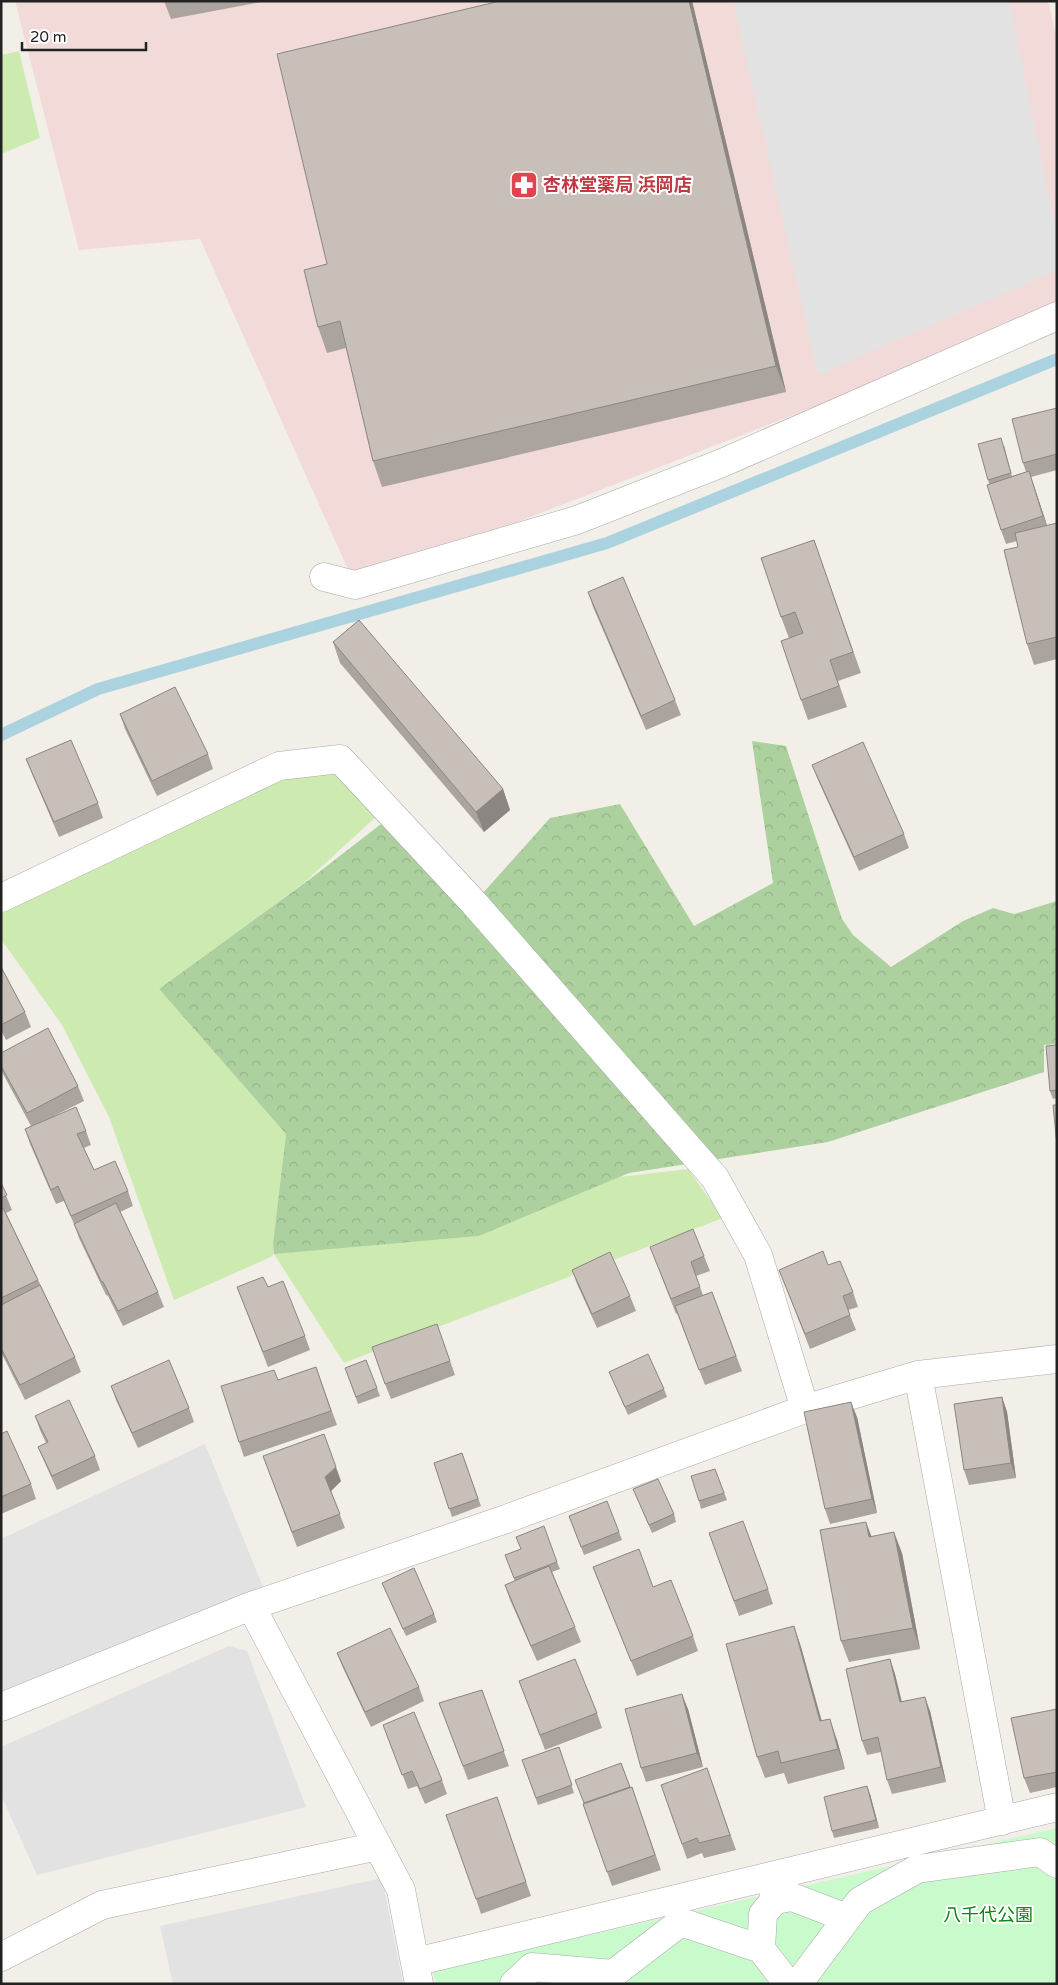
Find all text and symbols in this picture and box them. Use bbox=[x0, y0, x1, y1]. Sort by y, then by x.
scale bar bbox=[22, 20, 146, 52]
text: 20 m bbox=[30, 28, 67, 46]
pharmacy icon: 杏林堂薬局 浜岡店 bbox=[509, 170, 539, 200]
place label: 杏林堂薬局 浜岡店 bbox=[543, 174, 692, 196]
park label: 八千代公園 bbox=[943, 1904, 1033, 1926]

